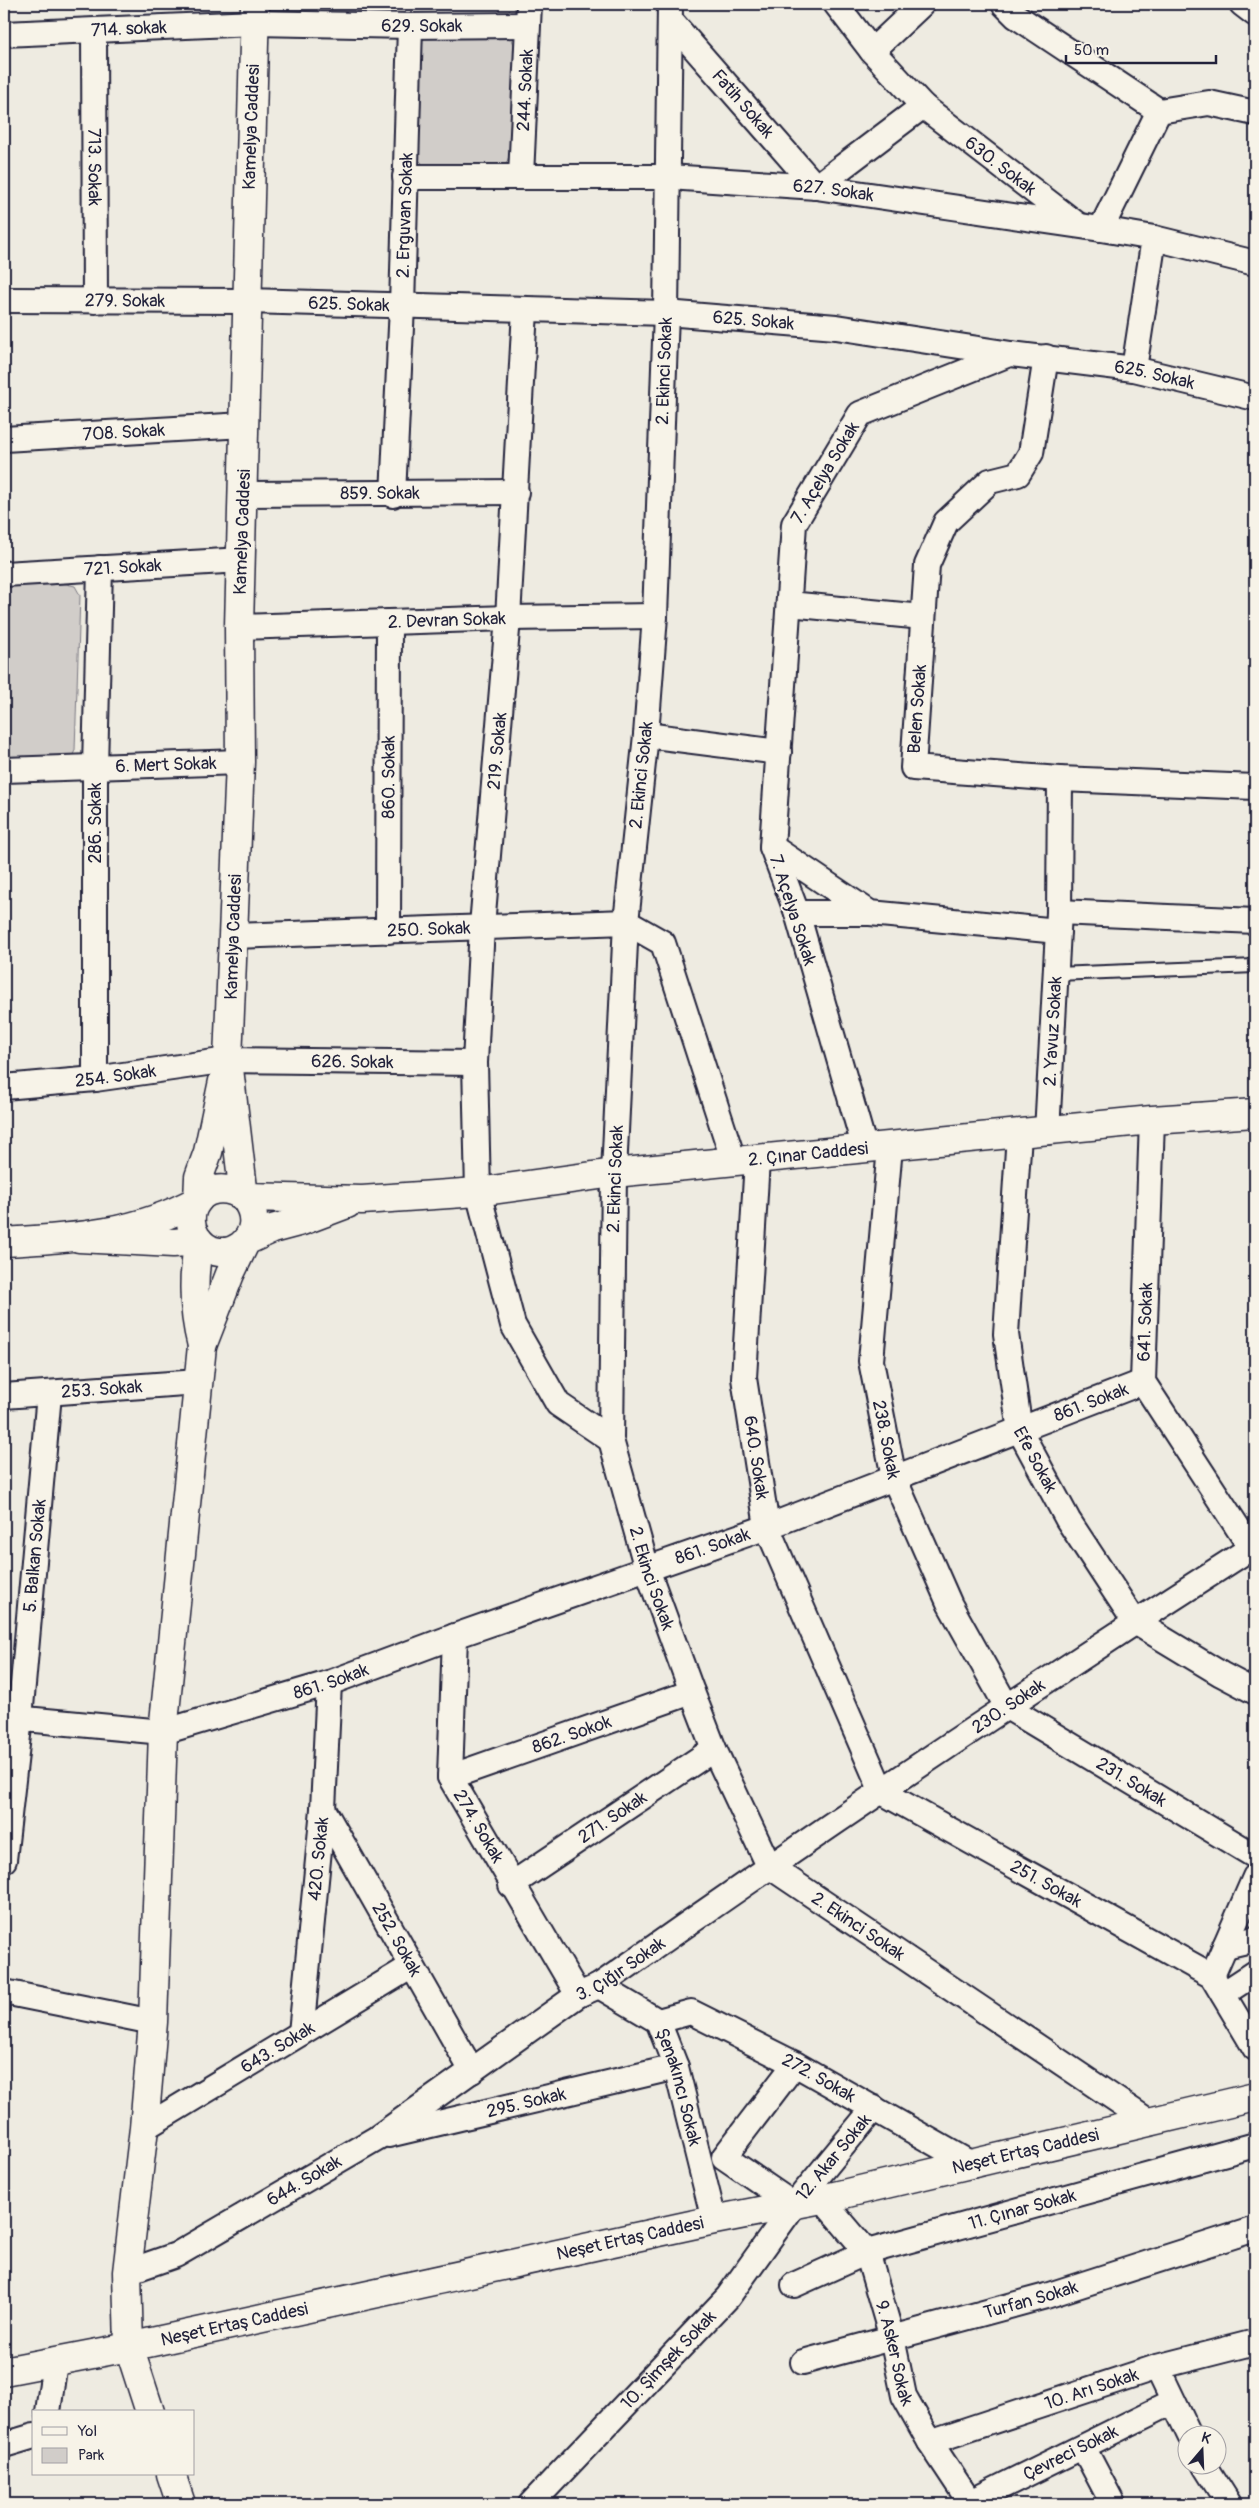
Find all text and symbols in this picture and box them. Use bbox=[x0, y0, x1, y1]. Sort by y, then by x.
street label: 629. Sokak bbox=[381, 14, 463, 38]
street label: 714. sokak bbox=[90, 16, 168, 42]
scale bar bbox=[1066, 32, 1216, 64]
text: 50 m bbox=[1074, 41, 1109, 60]
street label: 244. Sokak bbox=[512, 48, 539, 132]
street label: Kamelya Caddesi bbox=[238, 64, 265, 190]
street label: Fatih Sokak bbox=[706, 65, 779, 143]
street label: 713. Sokak bbox=[82, 128, 106, 207]
street label: 630. Sokak bbox=[960, 131, 1041, 201]
street label: 2. Erguvan Sokak bbox=[392, 152, 418, 278]
street label: 627. Sokak bbox=[792, 174, 876, 207]
street label: 279. Sokak bbox=[85, 289, 166, 313]
street label: 625. Sokak bbox=[308, 292, 391, 317]
street label: 625. Sokak bbox=[712, 306, 796, 336]
street label: 2. Ekinci Sokak bbox=[651, 316, 678, 425]
street label: 625. Sokak bbox=[1113, 356, 1197, 395]
street label: 7. Açelya Sokak bbox=[786, 417, 865, 528]
street label: 708. Sokak bbox=[82, 419, 166, 446]
street label: Kamelya Caddesi bbox=[229, 469, 256, 595]
street label: 859. Sokak bbox=[340, 482, 420, 505]
street label: 721. Sokak bbox=[83, 554, 163, 581]
street label: 2. Devran Sokak bbox=[387, 607, 507, 634]
street label: Belen Sokak bbox=[903, 663, 932, 754]
street label: 219. Sokak bbox=[483, 711, 512, 791]
street label: 2. Ekinci Sokak bbox=[624, 720, 659, 830]
street label: 860. Sokak bbox=[377, 735, 401, 819]
street label: 6. Mert Sokak bbox=[115, 752, 217, 778]
street label: 286. Sokak bbox=[84, 782, 107, 864]
street label: 7. Açelya Sokak bbox=[764, 852, 821, 969]
street label: Kamelya Caddesi bbox=[220, 874, 247, 1000]
street label: 250. Sokak bbox=[387, 917, 472, 943]
street label: 2. Yavuz Sokak bbox=[1039, 975, 1068, 1087]
street label: 626. Sokak bbox=[311, 1050, 394, 1074]
street label: 254. Sokak bbox=[74, 1059, 158, 1093]
street label: 2. Ekinci Sokak bbox=[602, 1124, 629, 1233]
street label: 2. Çınar Caddesi bbox=[747, 1137, 869, 1172]
street label: 641. Sokak bbox=[1133, 1281, 1158, 1362]
street label: 253. Sokak bbox=[60, 1375, 144, 1404]
street label: 861. Sokak bbox=[1051, 1378, 1132, 1427]
street label: 238. Sokak bbox=[867, 1398, 905, 1482]
street label: 640. Sokak bbox=[738, 1414, 774, 1502]
street label: Efe Sokak bbox=[1008, 1423, 1062, 1497]
street label: 5. Balkan Sokak bbox=[19, 1498, 52, 1613]
street label: 861. Sokak bbox=[672, 1523, 754, 1570]
street label: 2. Ekinci Sokak bbox=[624, 1524, 680, 1634]
street label: 861. Sokak bbox=[291, 1658, 372, 1705]
street label: 230. Sokak bbox=[968, 1673, 1050, 1739]
street label: 862. Sokok bbox=[529, 1710, 615, 1759]
street label: 231. Sokak bbox=[1092, 1752, 1171, 1812]
street label: 274. Sokak bbox=[448, 1785, 509, 1868]
street label: 271. Sokak bbox=[574, 1786, 652, 1849]
street label: 420. Sokak bbox=[303, 1815, 334, 1902]
street label: 251. Sokak bbox=[1006, 1855, 1086, 1913]
street label: 2. Ekinci Sokak bbox=[807, 1887, 910, 1967]
street label: 252. Sokak bbox=[367, 1899, 427, 1981]
street label: 3. Çığır Sokak bbox=[573, 1932, 670, 2007]
street label: 643. Sokak bbox=[237, 2016, 319, 2079]
street label: Şenakıncı Sokak bbox=[650, 2025, 706, 2149]
street label: 272. Sokak bbox=[778, 2048, 860, 2108]
street label: 295. Sokak bbox=[484, 2082, 569, 2123]
street label: 12. Akar Sokak bbox=[791, 2109, 877, 2206]
street label: Neşet Ertaş Caddesi bbox=[950, 2123, 1101, 2180]
street label: 644. Sokak bbox=[263, 2150, 346, 2212]
street label: 11. Çınar Sokak bbox=[966, 2184, 1079, 2235]
street label: Neşet Ertaş Caddesi bbox=[554, 2212, 706, 2266]
street label: Turfan Sokak bbox=[981, 2275, 1081, 2324]
street label: Neşet Ertaş Caddesi bbox=[159, 2297, 310, 2352]
street label: 9. Asker Sokak bbox=[870, 2298, 918, 2410]
street label: 10. Şimşek Sokak bbox=[616, 2305, 722, 2415]
street label: 10. Arı Sokak bbox=[1042, 2363, 1142, 2415]
legend bbox=[32, 2410, 195, 2476]
street label: Çevreci Sokak bbox=[1019, 2420, 1122, 2486]
text: Yol bbox=[77, 2422, 97, 2441]
north arrow bbox=[1176, 2426, 1226, 2476]
text: K bbox=[1199, 2429, 1213, 2448]
text: Park bbox=[78, 2446, 105, 2465]

